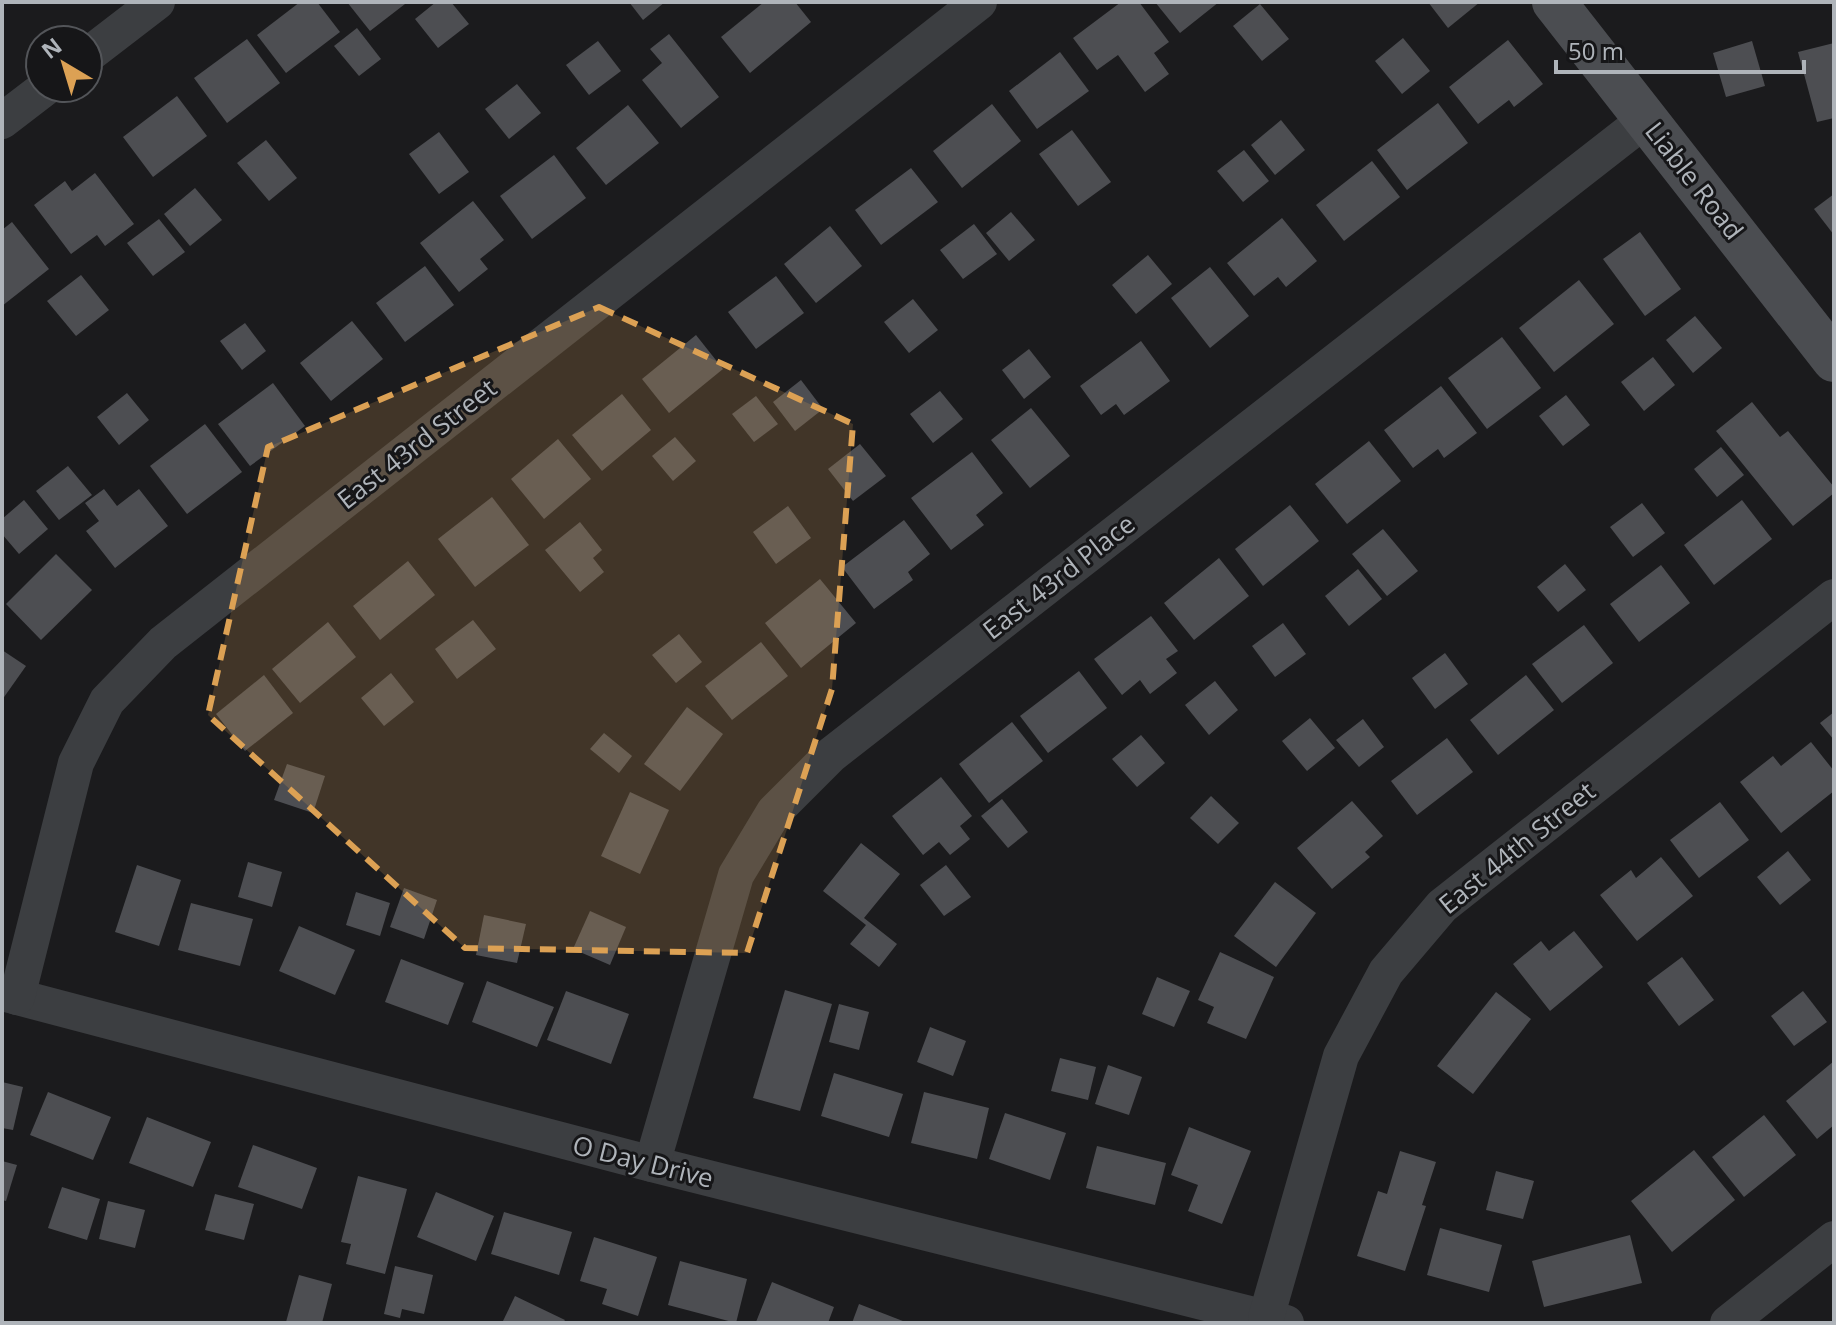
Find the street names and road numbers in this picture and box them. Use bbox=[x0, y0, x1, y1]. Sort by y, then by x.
street label: Liable Road bbox=[1637, 114, 1752, 247]
street label: East 43rd Street bbox=[329, 370, 503, 517]
street label: East 43rd Place bbox=[975, 505, 1142, 647]
street label: East 44th Street bbox=[1431, 773, 1602, 922]
street label: O Day Drive bbox=[569, 1126, 717, 1196]

